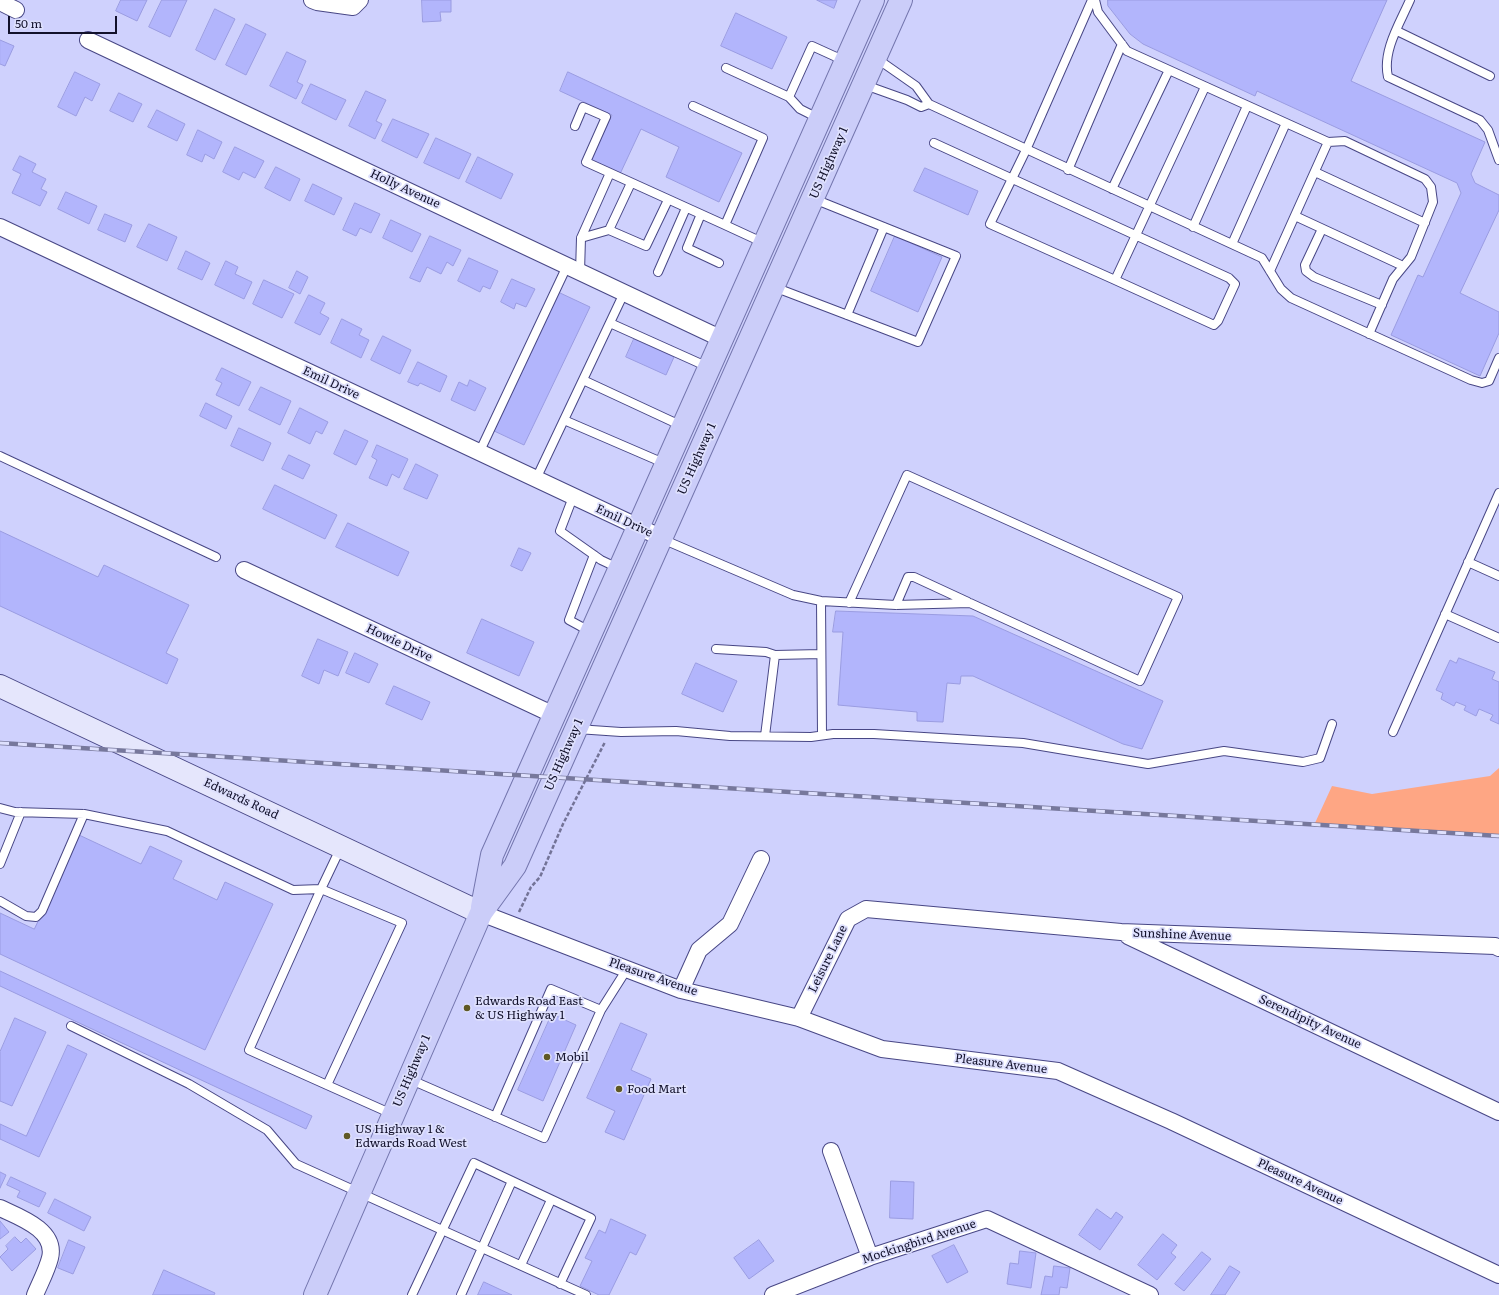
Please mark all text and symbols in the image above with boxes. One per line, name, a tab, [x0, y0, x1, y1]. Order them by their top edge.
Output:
scale bar	[10, 8, 119, 34]
text: 50 m	[15, 14, 42, 32]
street label: US Highway 1	[807, 125, 851, 201]
street label: Holly Avenue	[368, 166, 442, 212]
street label: Emil Drive	[300, 364, 362, 402]
street label: US Highway 1	[675, 421, 719, 497]
street label: Emil Drive	[593, 502, 655, 540]
street label: Howie Drive	[364, 621, 434, 665]
street label: US Highway 1	[542, 717, 586, 793]
street label: Edwards Road	[201, 775, 281, 823]
street label: Leisure Lane	[806, 923, 850, 995]
street label: Sunshine Avenue	[1133, 926, 1231, 944]
street label: Pleasure Avenue	[607, 955, 699, 999]
street label: Serendipity Avenue	[1256, 992, 1364, 1052]
place label: Edwards Road East & US Highway 1	[475, 994, 583, 1022]
marker: Edwards Road East & US Highway 1	[462, 1003, 472, 1013]
street label: US Highway 1	[390, 1033, 434, 1109]
place label: Mobil	[555, 1050, 589, 1064]
street label: Pleasure Avenue	[954, 1051, 1048, 1077]
marker: Mobil	[542, 1052, 552, 1062]
place label: Food Mart	[627, 1082, 686, 1096]
marker: Food Mart	[614, 1084, 624, 1094]
place label: US Highway 1 & Edwards Road West	[355, 1122, 467, 1150]
marker: US Highway 1 & Edwards Road West	[342, 1131, 352, 1141]
street label: Pleasure Avenue	[1255, 1156, 1345, 1208]
street label: Mockingbird Avenue	[860, 1217, 978, 1267]

